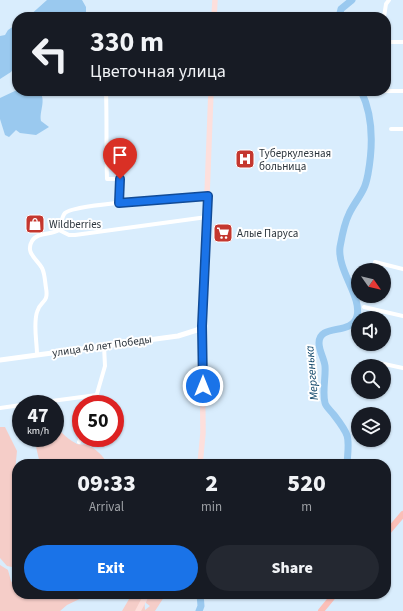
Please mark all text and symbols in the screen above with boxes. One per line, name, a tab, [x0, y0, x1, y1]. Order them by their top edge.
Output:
text: 330 m	[90, 22, 164, 62]
icon: left	[24, 28, 76, 80]
text: Цветочная улица	[90, 59, 226, 84]
pin	[103, 138, 137, 179]
icon: arrive	[109, 144, 131, 166]
place label: Туберкулезная больница	[259, 146, 331, 174]
hospital icon: Туберкулезная больница	[234, 148, 256, 170]
shop icon: Wildberries	[24, 213, 46, 235]
place label: Wildberries	[49, 217, 102, 232]
supermarket icon: Алые Паруса	[212, 222, 234, 244]
place label: Алые Паруса	[237, 226, 298, 241]
north arrow	[351, 263, 391, 303]
map controls	[351, 263, 391, 447]
button: sound	[351, 311, 391, 351]
street label: улица 40 лет Победы	[51, 332, 153, 360]
water label: Мергенька	[301, 344, 323, 401]
button: search	[351, 359, 391, 399]
position arrow	[182, 365, 224, 407]
speed limit sign: 50	[72, 395, 124, 447]
text: 47	[27, 402, 49, 430]
button: layers	[351, 407, 391, 447]
text: km/h	[27, 424, 49, 438]
text: 09:33	[77, 466, 136, 501]
text: 2	[205, 466, 218, 501]
text: 520	[287, 466, 326, 501]
text: Arrival	[89, 498, 124, 516]
text: min	[201, 498, 222, 516]
text: m	[301, 498, 312, 516]
button: Exit	[24, 545, 198, 591]
button: Share	[206, 545, 379, 591]

